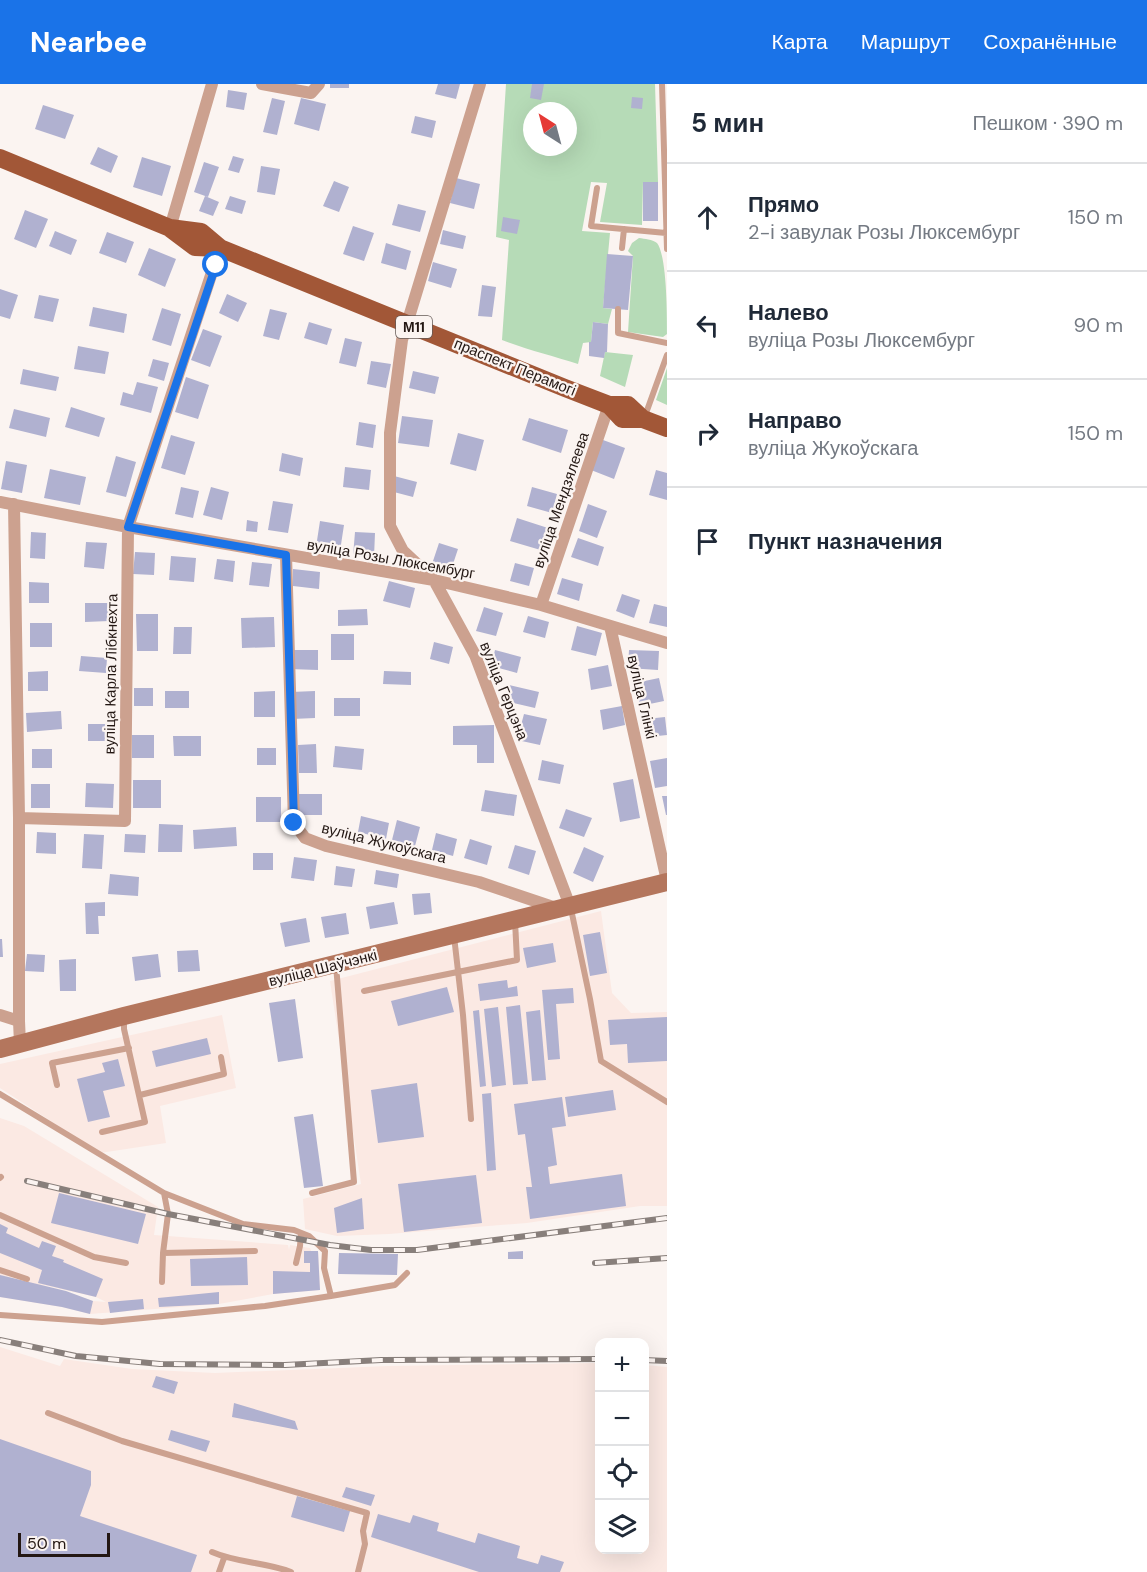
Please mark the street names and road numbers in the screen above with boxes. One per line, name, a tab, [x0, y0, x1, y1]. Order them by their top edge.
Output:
road number: М11	[396, 316, 432, 338]
street label: праспект Перамогі	[451, 333, 579, 401]
street label: вуліца Мендзялеева	[528, 429, 594, 571]
street label: вуліца Розы Люксембург	[305, 534, 477, 584]
street label: вуліца Карла Лібкнехта	[100, 593, 122, 755]
street label: вуліца Герцэна	[475, 639, 533, 744]
street label: вуліца Глінкі	[623, 653, 661, 741]
street label: вуліца Жукоўскага	[320, 818, 449, 868]
street label: вуліца Шаўчэнкі	[267, 945, 379, 991]

